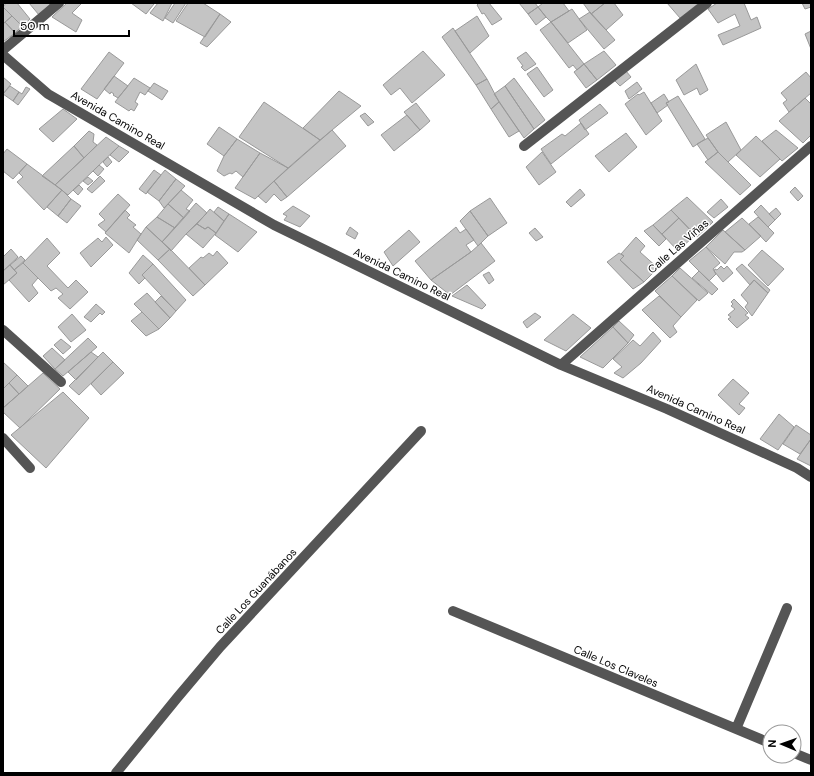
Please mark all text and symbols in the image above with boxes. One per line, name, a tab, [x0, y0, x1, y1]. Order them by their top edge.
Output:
scale bar	[14, 12, 129, 38]
text: 50 m	[20, 18, 49, 34]
street label: Avenida Camino Real	[68, 87, 168, 153]
street label: Calle Las Viñas	[645, 216, 711, 276]
street label: Avenida Camino Real	[351, 244, 453, 304]
street label: Avenida Camino Real	[645, 381, 747, 437]
street label: Calle Los Guanábanos	[212, 545, 300, 637]
street label: Calle Los Claveles	[572, 642, 660, 690]
north arrow	[762, 724, 802, 764]
text: N	[765, 739, 779, 748]

